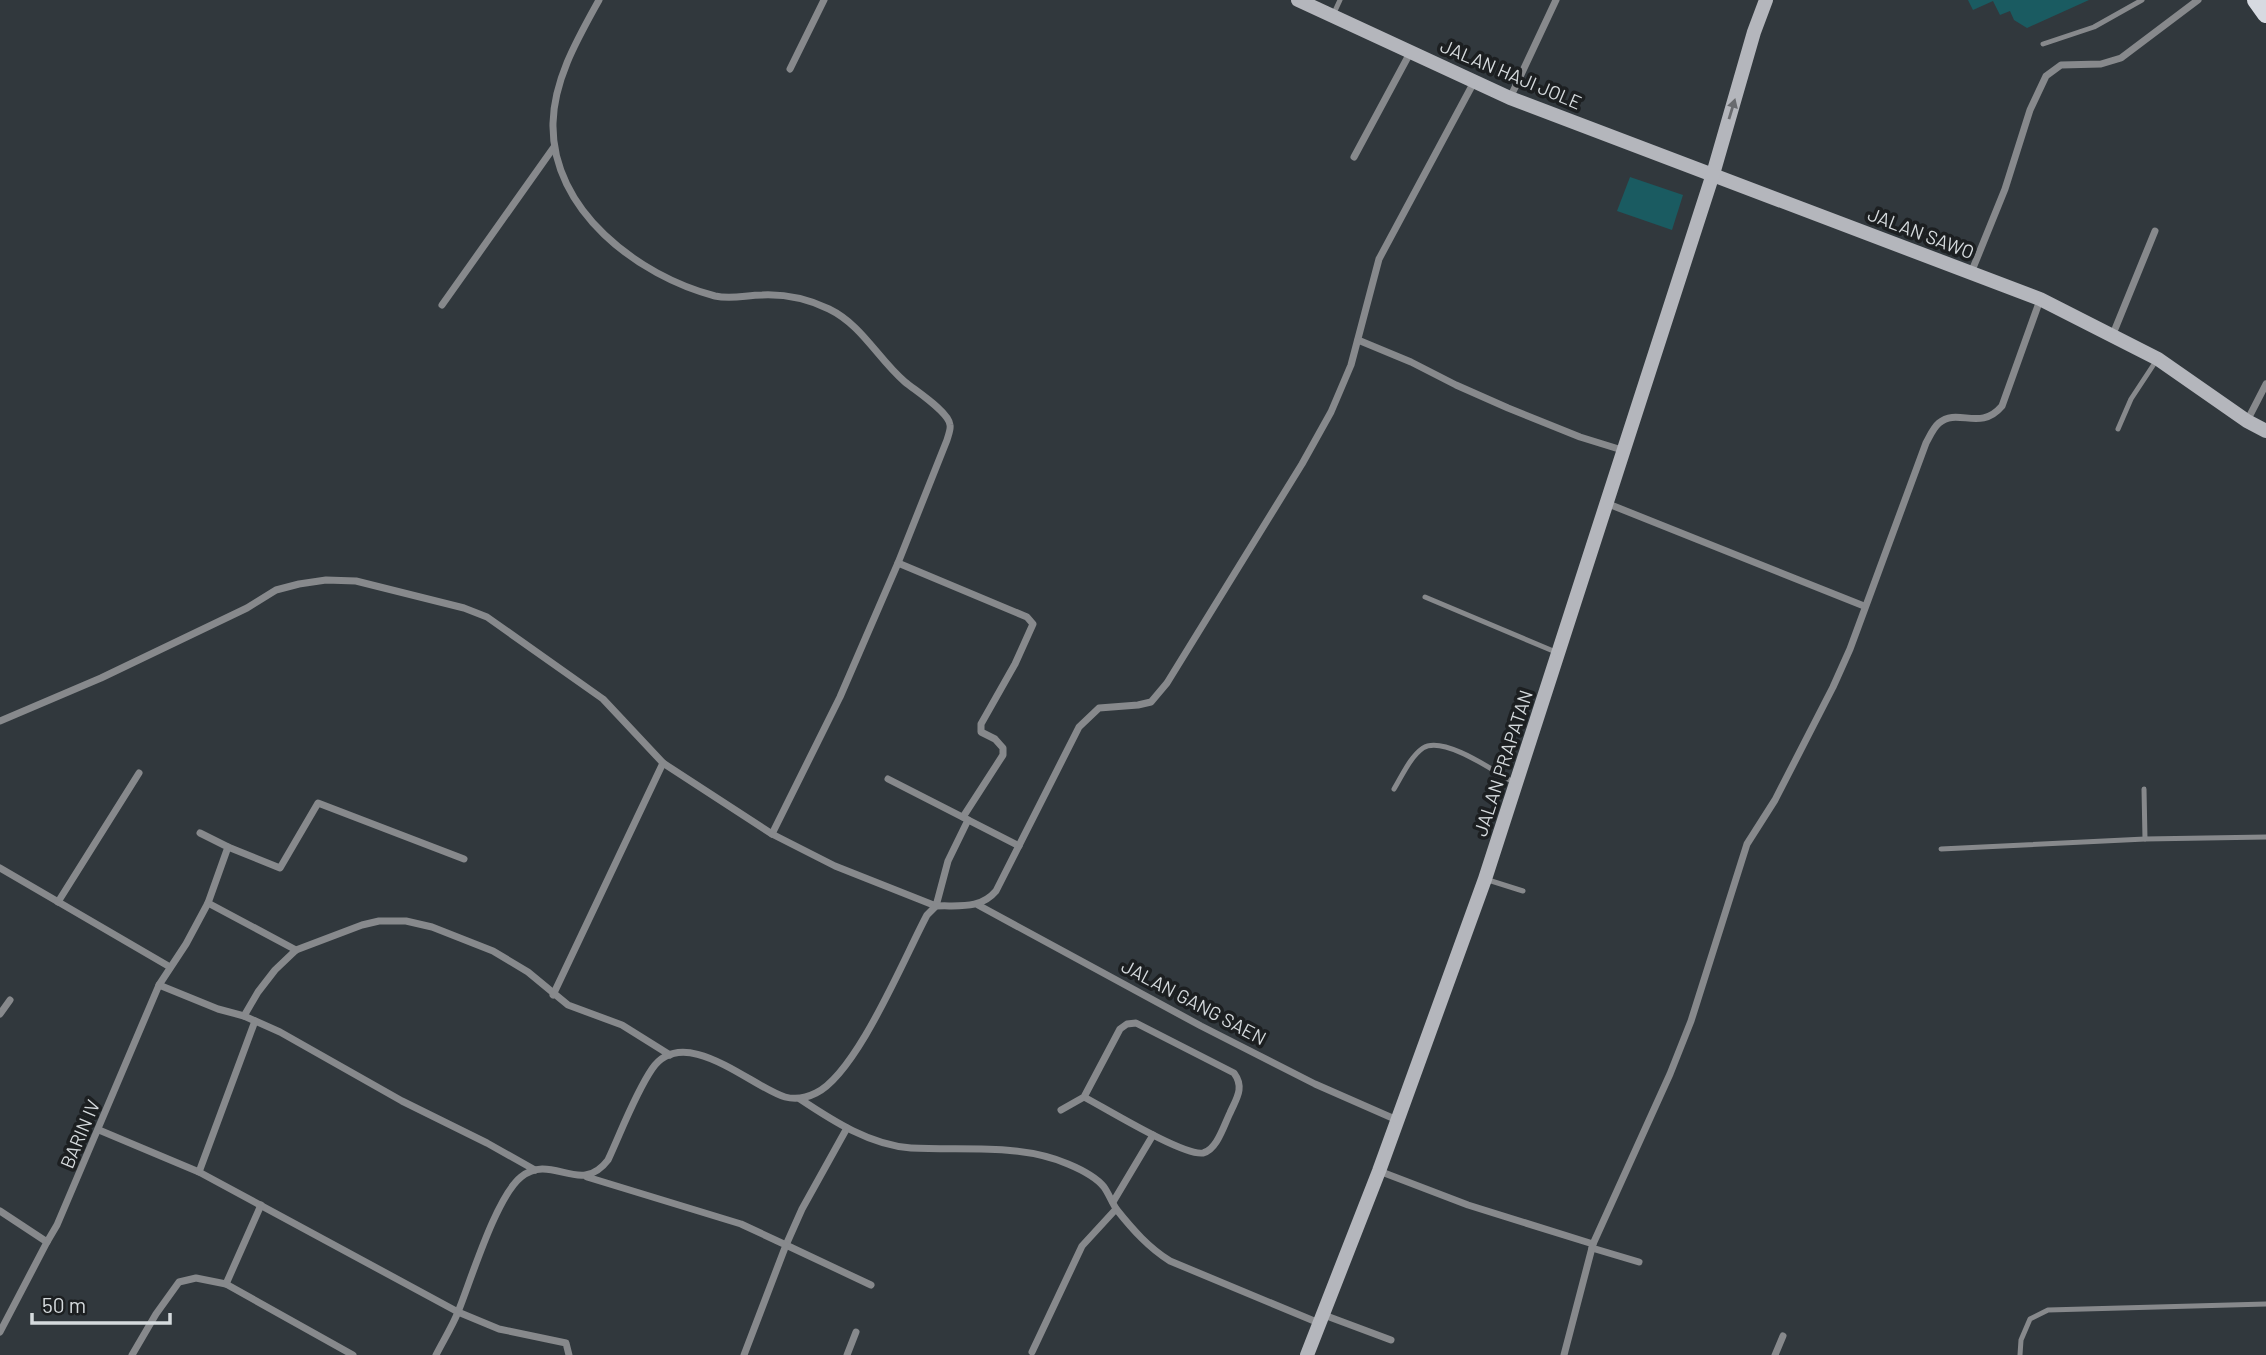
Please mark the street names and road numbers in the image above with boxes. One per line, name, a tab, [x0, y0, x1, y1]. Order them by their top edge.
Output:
street label: JALAN HAJI JOLE	[1437, 33, 1585, 114]
street label: JALAN SAWO	[1865, 202, 1978, 263]
street label: JALAN PRAPATAN	[1468, 687, 1537, 839]
street label: JALAN GANG SAEN	[1118, 954, 1271, 1049]
street label: BARIN IV	[55, 1096, 104, 1172]

